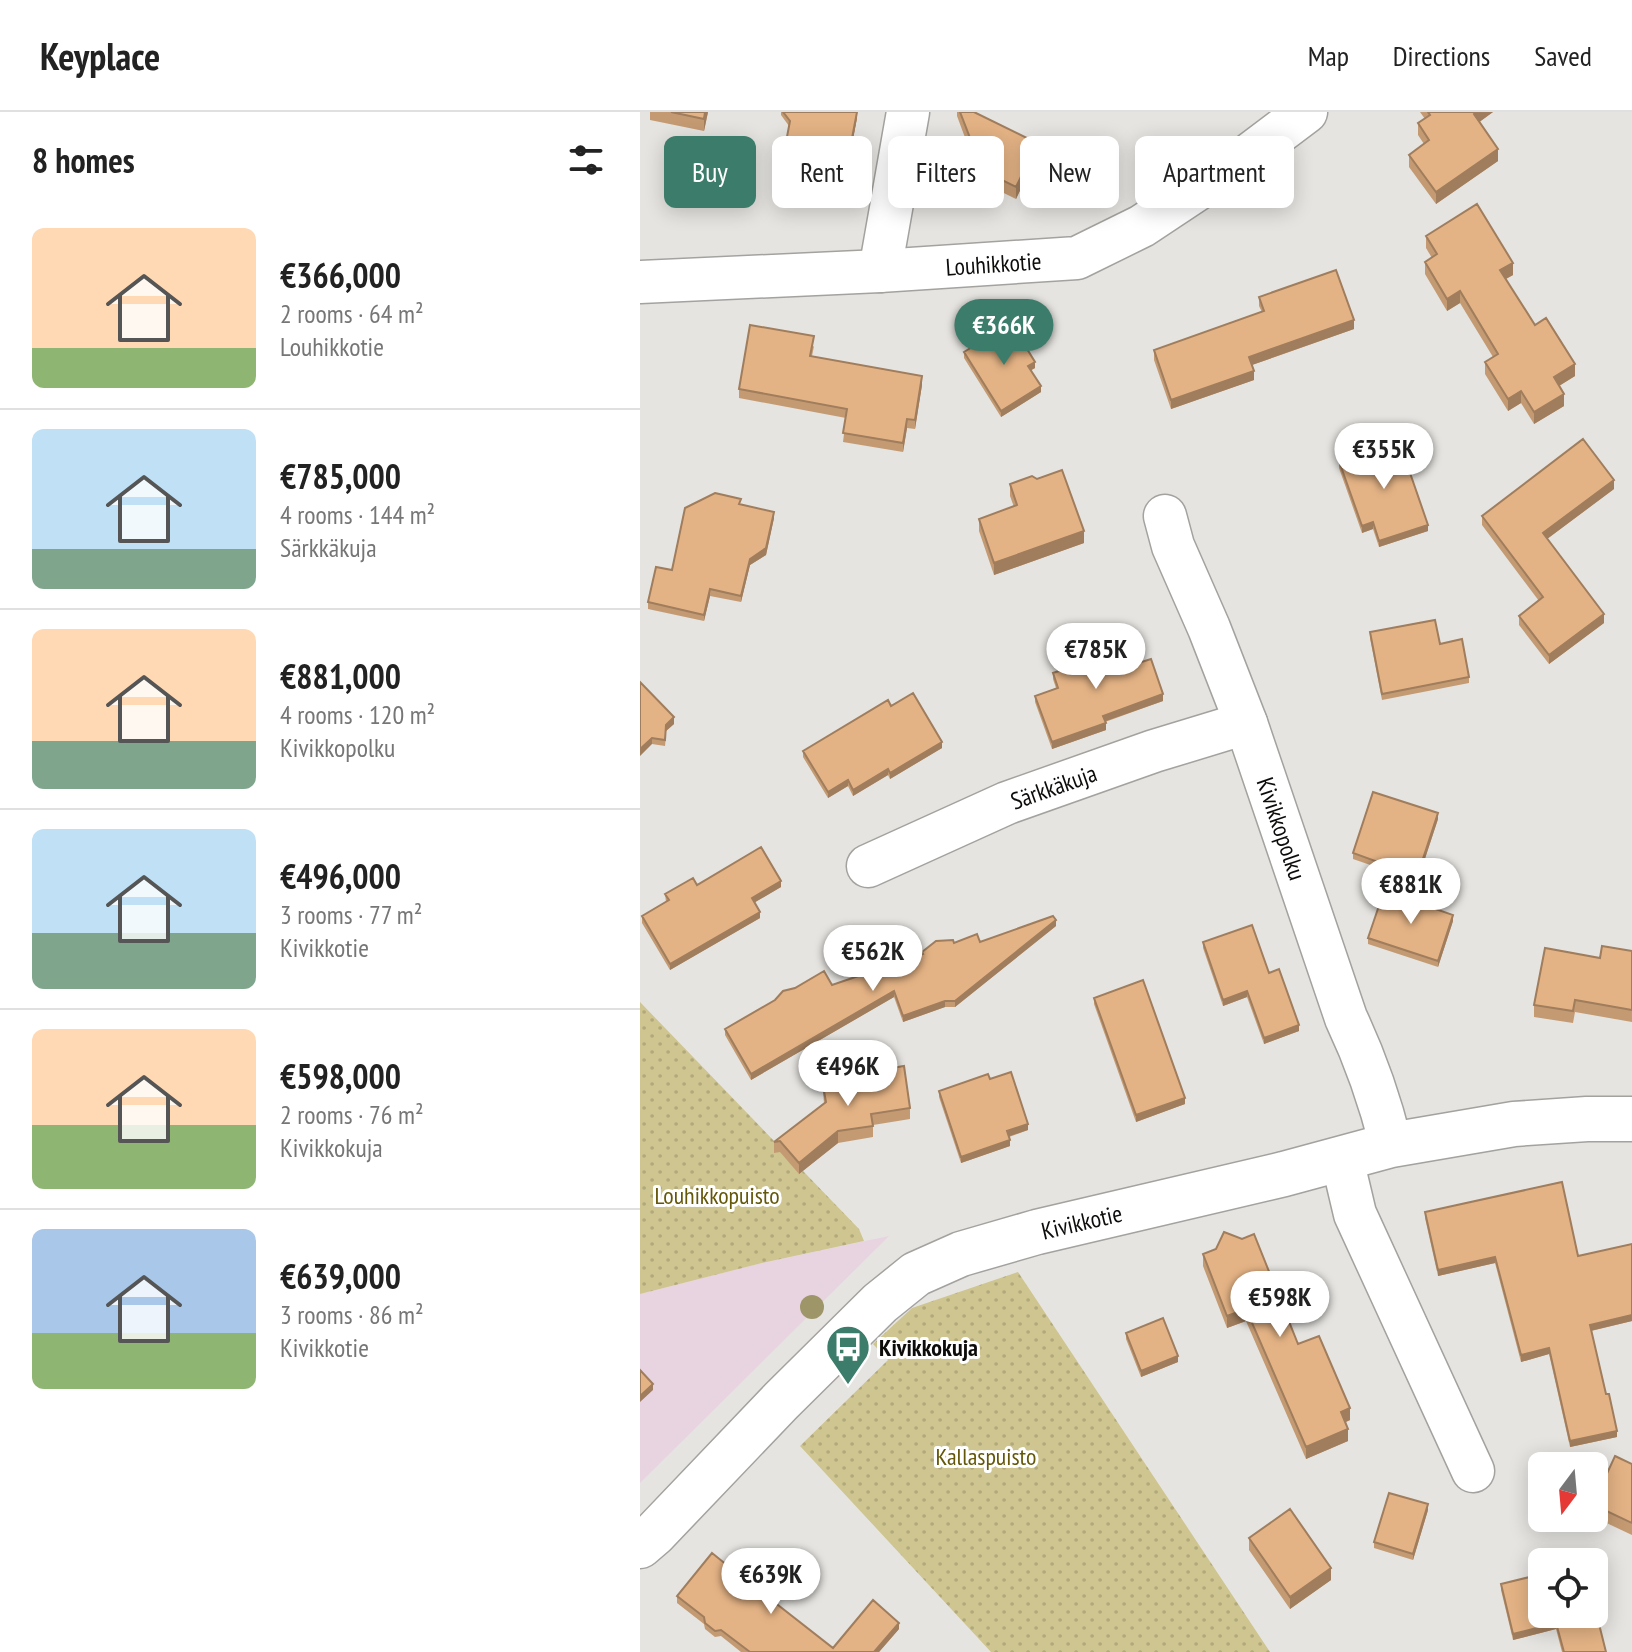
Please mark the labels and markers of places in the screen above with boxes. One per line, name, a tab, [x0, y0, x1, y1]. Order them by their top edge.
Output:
pin: €366K	[948, 299, 1060, 367]
pin: €355K	[1328, 423, 1440, 491]
pin: €785K	[1040, 623, 1152, 691]
pin: €881K	[1355, 858, 1467, 926]
pin: €562K	[817, 925, 929, 993]
pin: €496K	[792, 1040, 904, 1108]
pin: €598K	[1224, 1271, 1336, 1339]
bus stop icon: Kivikkokuja	[824, 1323, 872, 1386]
place label: Kivikkokuja	[879, 1332, 978, 1363]
pin: €639K	[715, 1548, 827, 1616]

